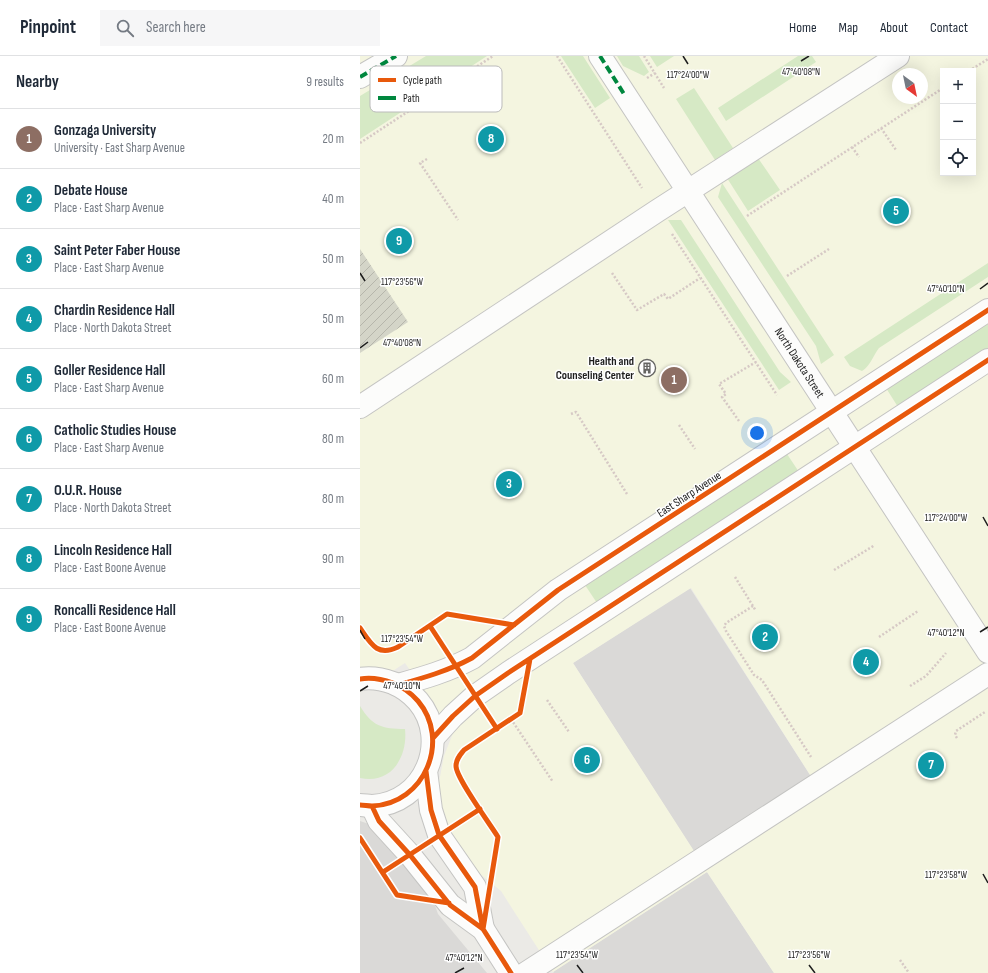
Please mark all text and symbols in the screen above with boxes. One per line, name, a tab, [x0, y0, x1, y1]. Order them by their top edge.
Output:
search box	[100, 10, 380, 46]
text: Pinpoint	[20, 16, 76, 39]
icon: search	[114, 17, 136, 39]
text: Search here	[146, 18, 206, 37]
text: Home	[789, 19, 817, 36]
text: Map	[839, 19, 858, 36]
text: About	[880, 19, 908, 36]
text: Contact	[930, 19, 968, 36]
legend	[370, 66, 502, 112]
text: 47°40'08"N	[782, 66, 820, 78]
north arrow	[892, 68, 928, 104]
map controls	[940, 68, 976, 176]
button: +	[940, 68, 976, 104]
text: 117°24'00"W	[667, 69, 710, 81]
text: Nearby	[16, 72, 59, 92]
text: 9 results	[306, 74, 344, 90]
text: Cycle path	[403, 74, 442, 87]
text: Path	[403, 92, 420, 105]
button: −	[940, 104, 976, 140]
text: Gonzaga University	[54, 121, 156, 140]
pin: 8	[478, 124, 504, 154]
text: 1	[26, 131, 32, 147]
text: 20 m	[322, 131, 344, 147]
text: University · East Sharp Avenue	[54, 140, 185, 156]
button: locate	[940, 140, 976, 176]
text: Debate House	[54, 181, 128, 200]
text: 2	[26, 191, 32, 207]
text: 40 m	[322, 191, 344, 207]
pin: 5	[883, 196, 909, 226]
text: Place · East Sharp Avenue	[54, 200, 164, 216]
pin: 9	[386, 226, 412, 256]
text: Saint Peter Faber House	[54, 241, 180, 260]
text: 3	[26, 251, 32, 267]
text: 50 m	[323, 251, 344, 267]
text: Place · East Sharp Avenue	[54, 260, 164, 276]
text: 117°23'56"W	[381, 276, 423, 288]
text: 47°40'10"N	[927, 283, 965, 295]
text: Chardin Residence Hall	[54, 301, 175, 320]
text: 4	[26, 311, 32, 327]
text: 50 m	[323, 311, 344, 327]
text: Place · North Dakota Street	[54, 320, 171, 336]
street label: North Dakota Street	[771, 325, 828, 401]
text: 47°40'08"N	[383, 337, 421, 349]
place label: Health and Counseling Center	[556, 354, 634, 383]
building icon: Health and Counseling Center	[637, 358, 657, 378]
text: Goller Residence Hall	[54, 361, 165, 380]
pin: 1	[661, 365, 687, 395]
text: 5	[26, 371, 32, 387]
text: 60 m	[322, 371, 344, 387]
text: Place · East Sharp Avenue	[54, 380, 164, 396]
text: Catholic Studies House	[54, 421, 176, 440]
your location	[747, 423, 767, 443]
text: 6	[26, 431, 32, 447]
text: 80 m	[322, 431, 344, 447]
text: Place · East Sharp Avenue	[54, 440, 164, 456]
street label: East Sharp Avenue	[654, 468, 724, 521]
pin: 3	[496, 469, 522, 499]
text: O.U.R. House	[54, 481, 122, 500]
text: 7	[26, 491, 32, 507]
text: 80 m	[322, 491, 344, 507]
text: Place · North Dakota Street	[54, 500, 171, 516]
text: 117°24'00"W	[925, 512, 968, 524]
text: Lincoln Residence Hall	[54, 541, 172, 560]
text: 8	[26, 551, 32, 567]
text: 90 m	[322, 551, 344, 567]
text: Place · East Boone Avenue	[54, 560, 166, 576]
text: Roncalli Residence Hall	[54, 601, 176, 620]
text: 9	[26, 611, 32, 627]
text: 90 m	[322, 611, 344, 627]
text: Place · East Boone Avenue	[54, 620, 166, 636]
pin: 2	[752, 622, 778, 652]
text: 47°40'12"N	[927, 627, 965, 639]
text: 117°23'54"W	[381, 633, 423, 645]
pin: 4	[853, 647, 879, 677]
text: 47°40'10"N	[383, 680, 421, 692]
pin: 6	[574, 745, 600, 775]
pin: 7	[918, 750, 944, 780]
text: 117°23'58"W	[925, 869, 967, 881]
text: 117°23'54"W	[556, 949, 598, 961]
text: 117°23'56"W	[788, 949, 830, 961]
text: 47°40'12"N	[445, 952, 483, 964]

